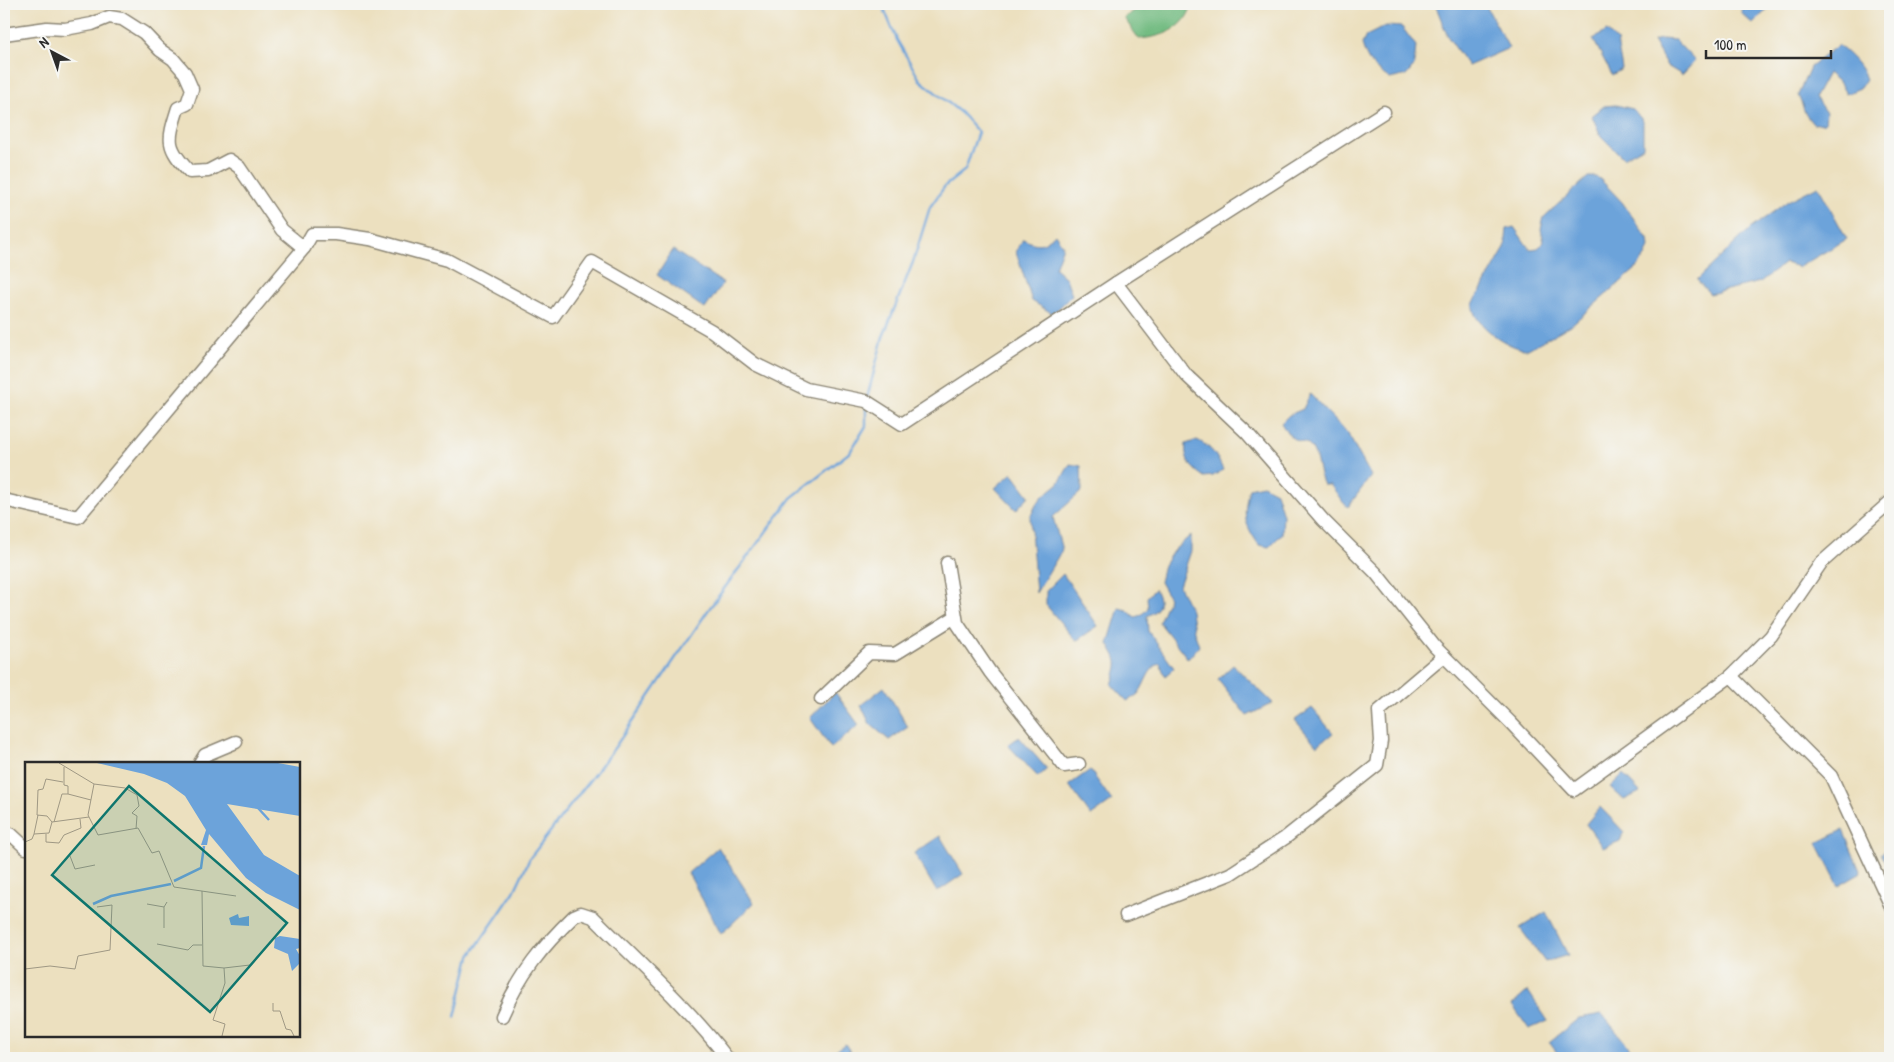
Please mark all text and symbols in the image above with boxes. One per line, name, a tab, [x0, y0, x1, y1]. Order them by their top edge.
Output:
north arrow	[28, 28, 78, 78]
scale bar	[1706, 28, 1832, 60]
text: N	[34, 32, 53, 51]
text: 100 m	[1714, 34, 1747, 55]
inset map	[25, 762, 300, 1037]

